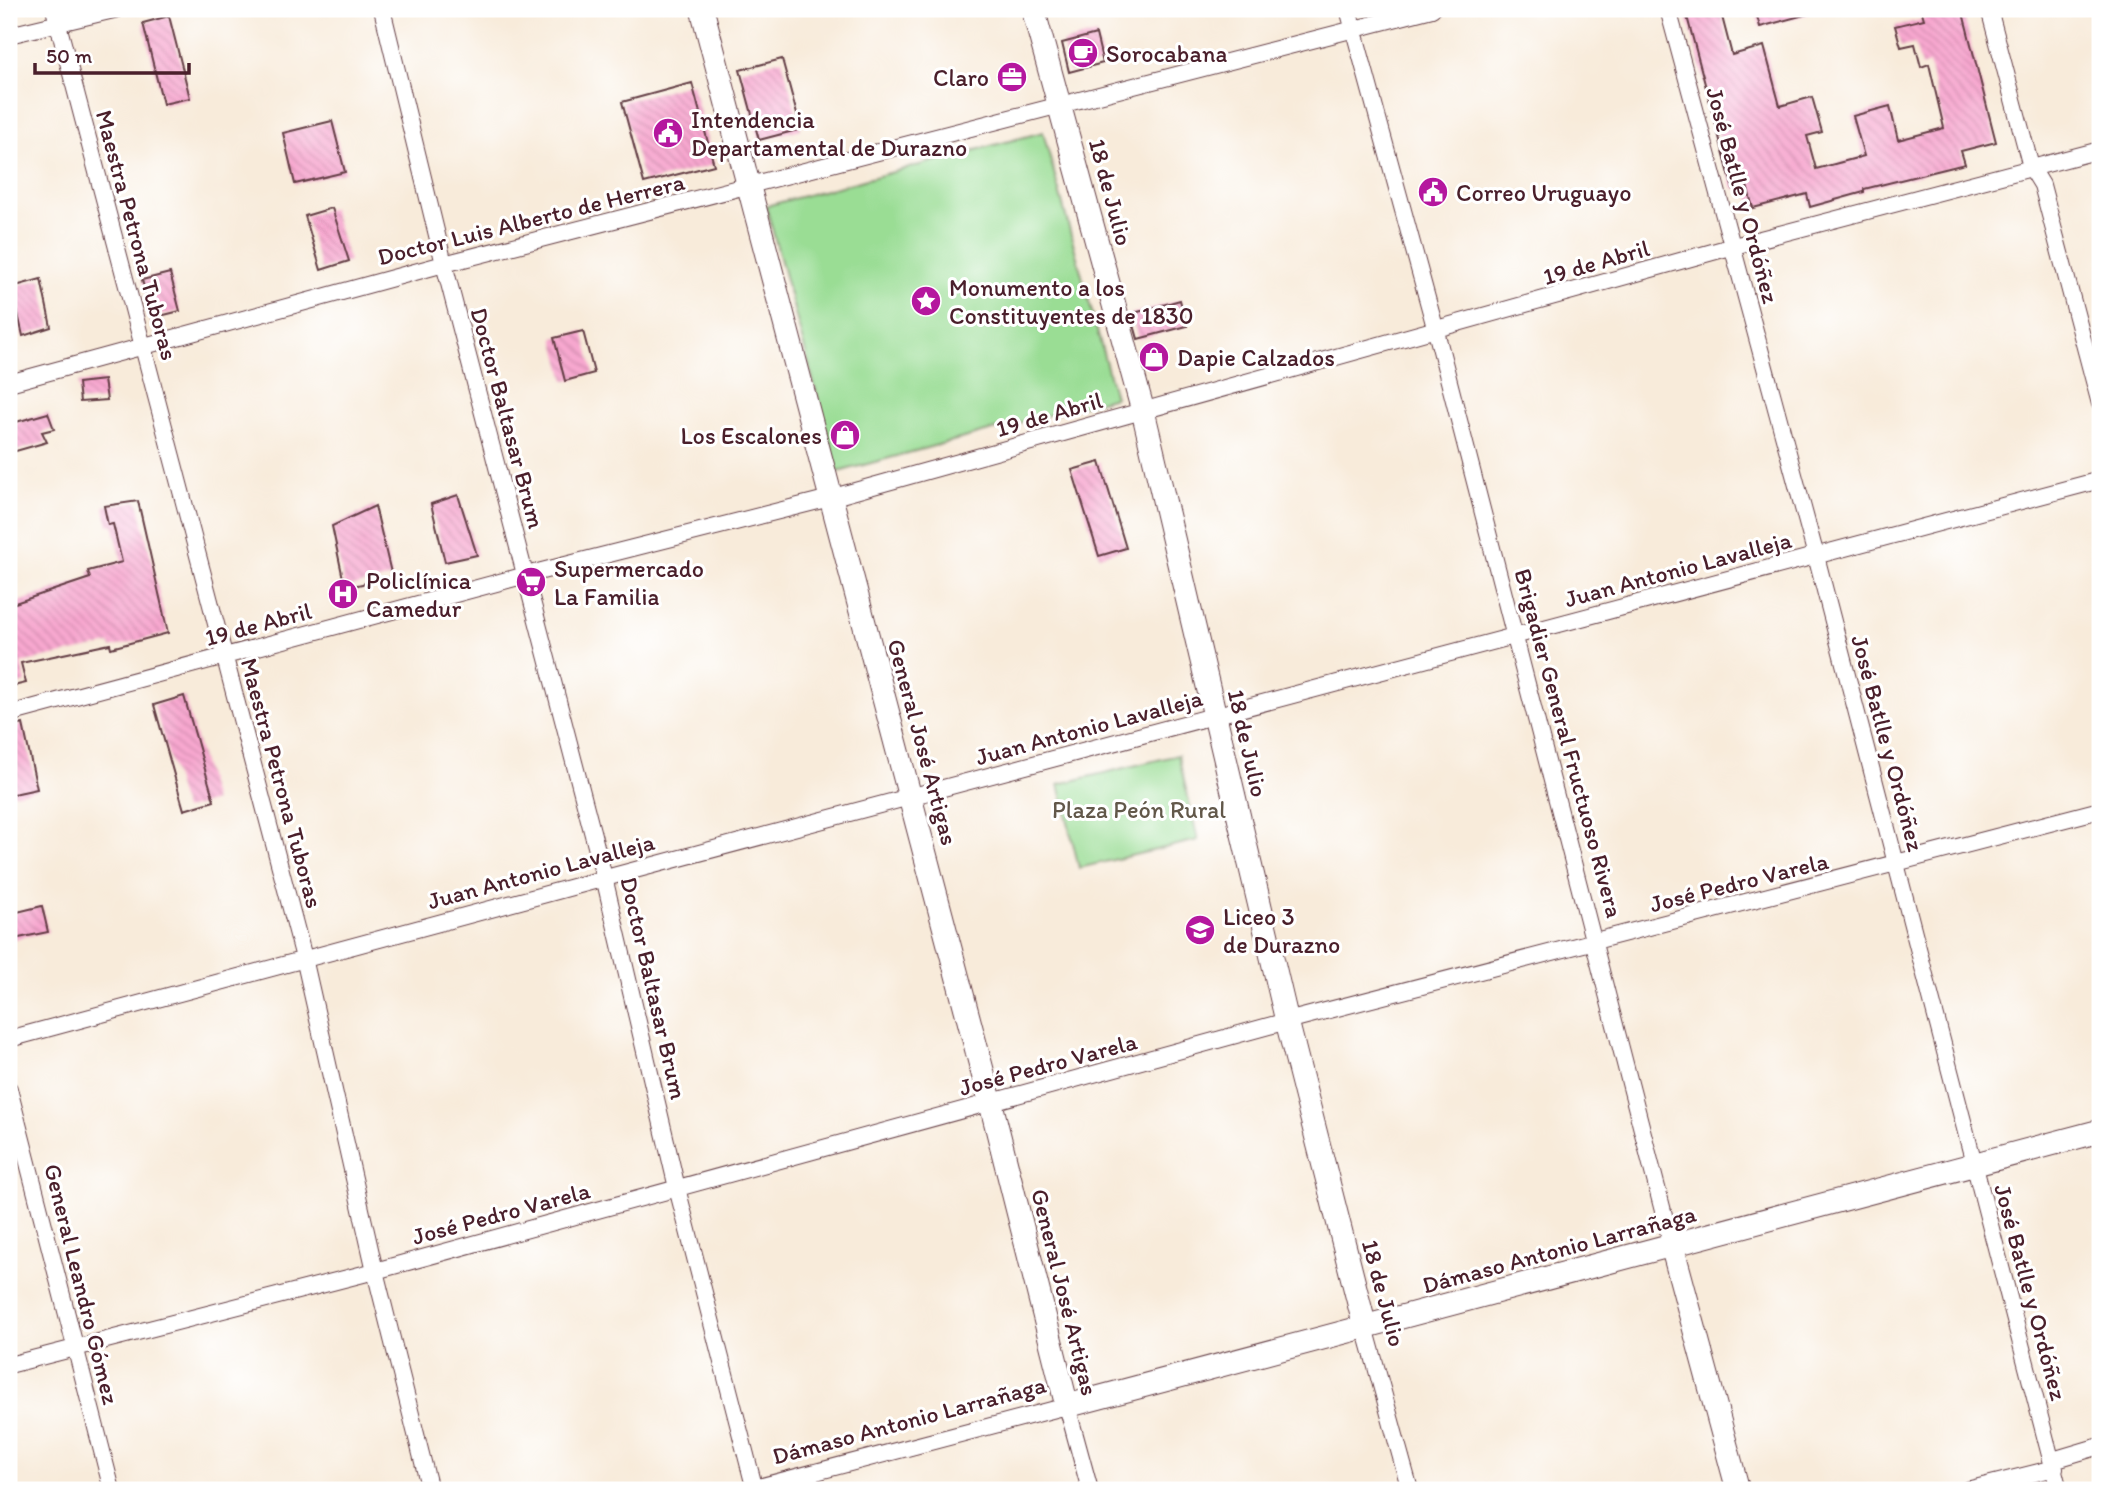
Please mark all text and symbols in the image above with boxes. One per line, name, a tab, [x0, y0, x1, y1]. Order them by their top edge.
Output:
scale bar	[35, 32, 189, 76]
cafe icon: Sorocabana	[1066, 36, 1100, 70]
place label: Sorocabana	[1106, 39, 1227, 68]
text: 50 m	[46, 43, 93, 68]
office icon: Claro	[995, 60, 1029, 94]
place label: Claro	[933, 63, 989, 92]
street label: José Batlle y Ordóñez	[1700, 84, 1786, 306]
place label: Intendencia Departamental de Durazno	[691, 105, 967, 162]
street label: Maestra Petrona Tuboras	[90, 107, 184, 363]
public building icon: Intendencia Departamental de Durazno	[651, 116, 685, 150]
street label: 18 de Julio	[1083, 135, 1139, 249]
street label: Doctor Luis Alberto de Herrera	[374, 167, 688, 271]
public building icon: Correo Uruguayo	[1416, 175, 1450, 209]
place label: Correo Uruguayo	[1456, 178, 1631, 207]
street label: 19 de Abril	[1539, 233, 1653, 291]
place label: Monumento a los Constituyentes de 1830	[949, 273, 1194, 330]
place icon: Monumento a los Constituyentes de 1830	[909, 284, 943, 318]
street label: Doctor Baltasar Brum	[465, 304, 551, 532]
shop icon: Dapie Calzados	[1137, 340, 1171, 374]
place label: Dapie Calzados	[1177, 343, 1335, 372]
street label: 19 de Abril	[992, 385, 1106, 443]
shop icon: Los Escalones	[828, 418, 862, 452]
place label: Los Escalones	[680, 421, 822, 450]
street label: Juan Antonio Lavalleja	[1561, 525, 1795, 613]
place label: Supermercado La Familia	[554, 554, 704, 611]
supermarket icon: Supermercado La Familia	[514, 565, 548, 599]
street label: Brigadier General Fructuoso Rivera	[1508, 565, 1630, 921]
place label: Policlínica Camedur	[366, 566, 472, 623]
hospital icon: Policlínica Camedur	[326, 577, 360, 611]
street label: 19 de Abril	[201, 596, 315, 652]
street label: José Batlle y Ordóñez	[1845, 632, 1931, 854]
street label: General José Artigas	[882, 636, 964, 848]
street label: Maestra Petrona Tuboras	[235, 655, 329, 911]
street label: Juan Antonio Lavalleja	[972, 683, 1206, 771]
street label: 18 de Julio	[1222, 686, 1274, 800]
park label: Plaza Peón Rural	[1052, 795, 1226, 824]
street label: Juan Antonio Lavalleja	[424, 827, 658, 915]
street label: José Pedro Varela	[1647, 846, 1832, 918]
street label: Doctor Baltasar Brum	[614, 874, 694, 1102]
place label: Liceo 3 de Durazno	[1223, 902, 1340, 959]
school or university icon: Liceo 3 de Durazno	[1183, 913, 1217, 947]
street label: José Pedro Varela	[956, 1026, 1141, 1102]
street label: General Leandro Gómez	[38, 1161, 126, 1407]
street label: José Pedro Varela	[409, 1175, 594, 1251]
street label: José Batlle y Ordóñez	[1988, 1181, 2074, 1403]
street label: General José Artigas	[1025, 1186, 1105, 1398]
street label: Dámaso Antonio Larrañaga	[1419, 1198, 1700, 1300]
street label: 18 de Julio	[1356, 1236, 1412, 1350]
street label: Dámaso Antonio Larrañaga	[769, 1369, 1050, 1471]

